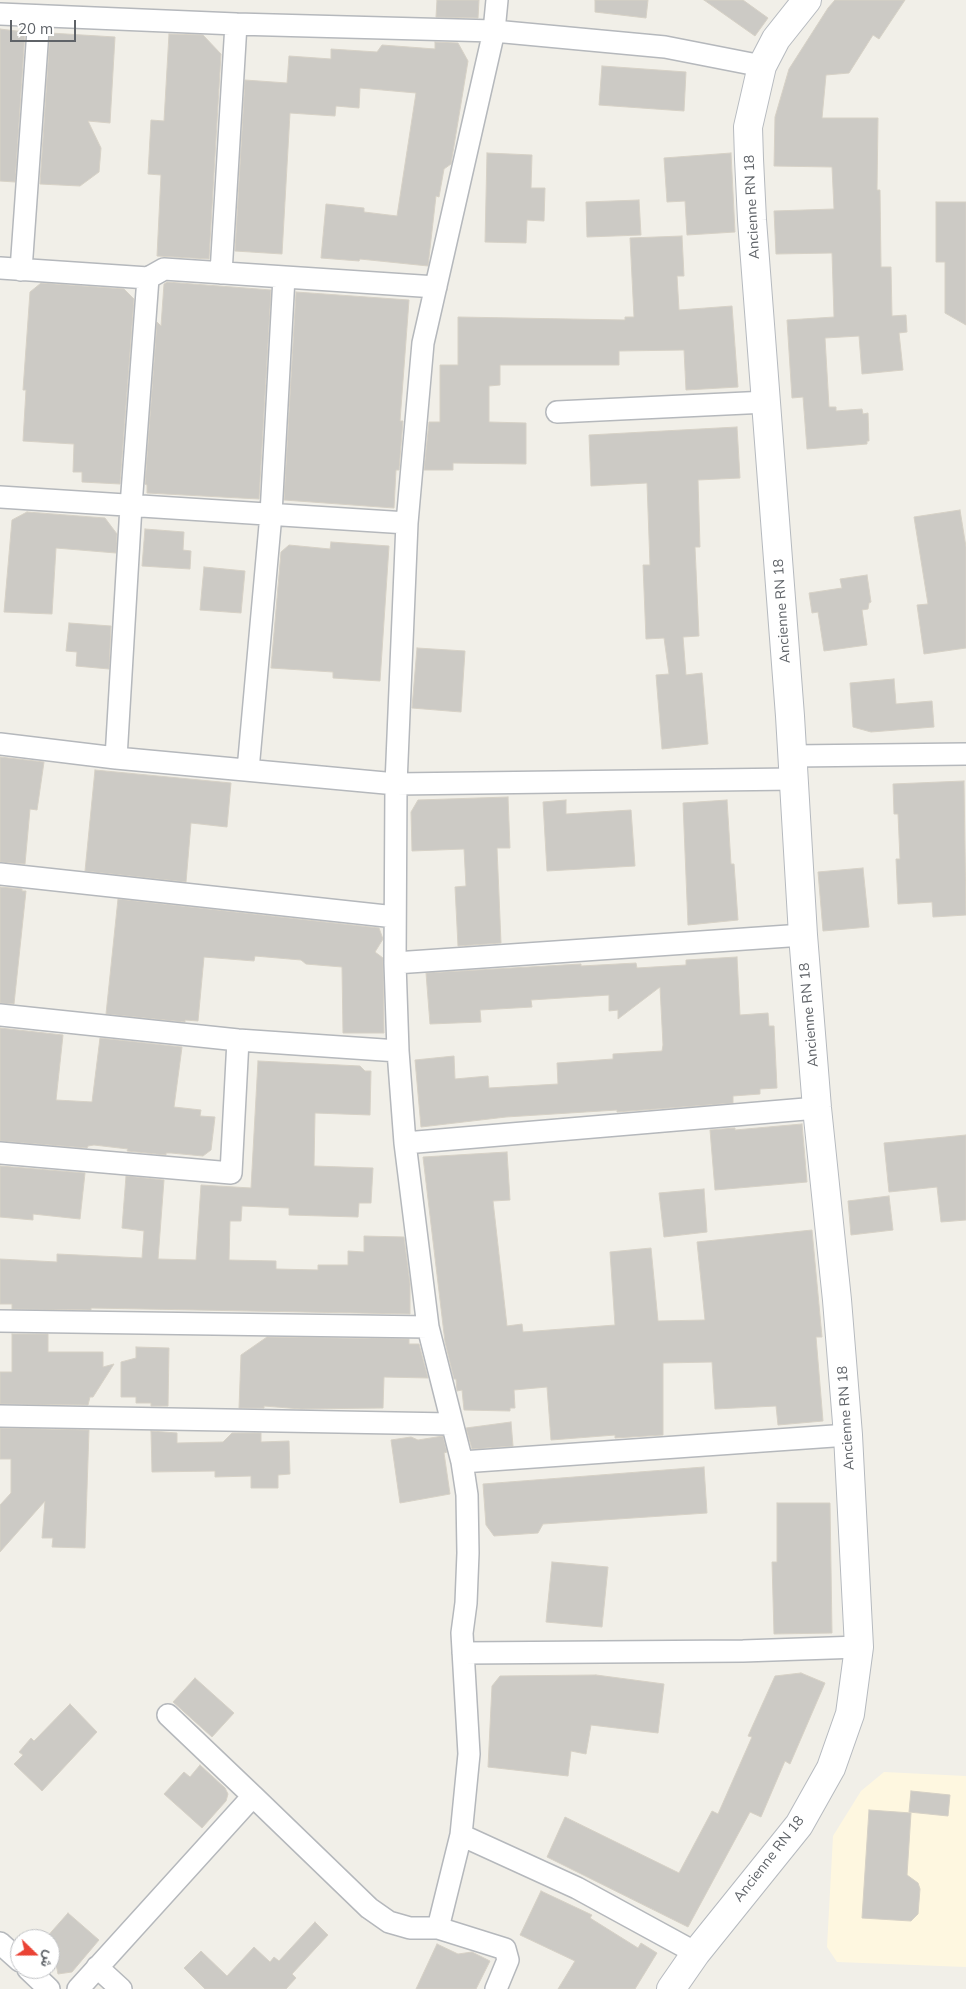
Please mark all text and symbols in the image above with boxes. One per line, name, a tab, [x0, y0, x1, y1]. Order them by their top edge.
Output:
scale bar	[12, 10, 79, 42]
text: 20 m	[18, 19, 53, 38]
street label: Ancienne RN 18	[741, 154, 763, 260]
street label: Ancienne RN 18	[770, 558, 794, 664]
street label: Ancienne RN 18	[796, 962, 822, 1068]
street label: Ancienne RN 18	[834, 1365, 858, 1471]
street label: Ancienne RN 18	[730, 1813, 808, 1905]
north arrow	[10, 1929, 60, 1979]
text: ش	[36, 1948, 59, 1970]

